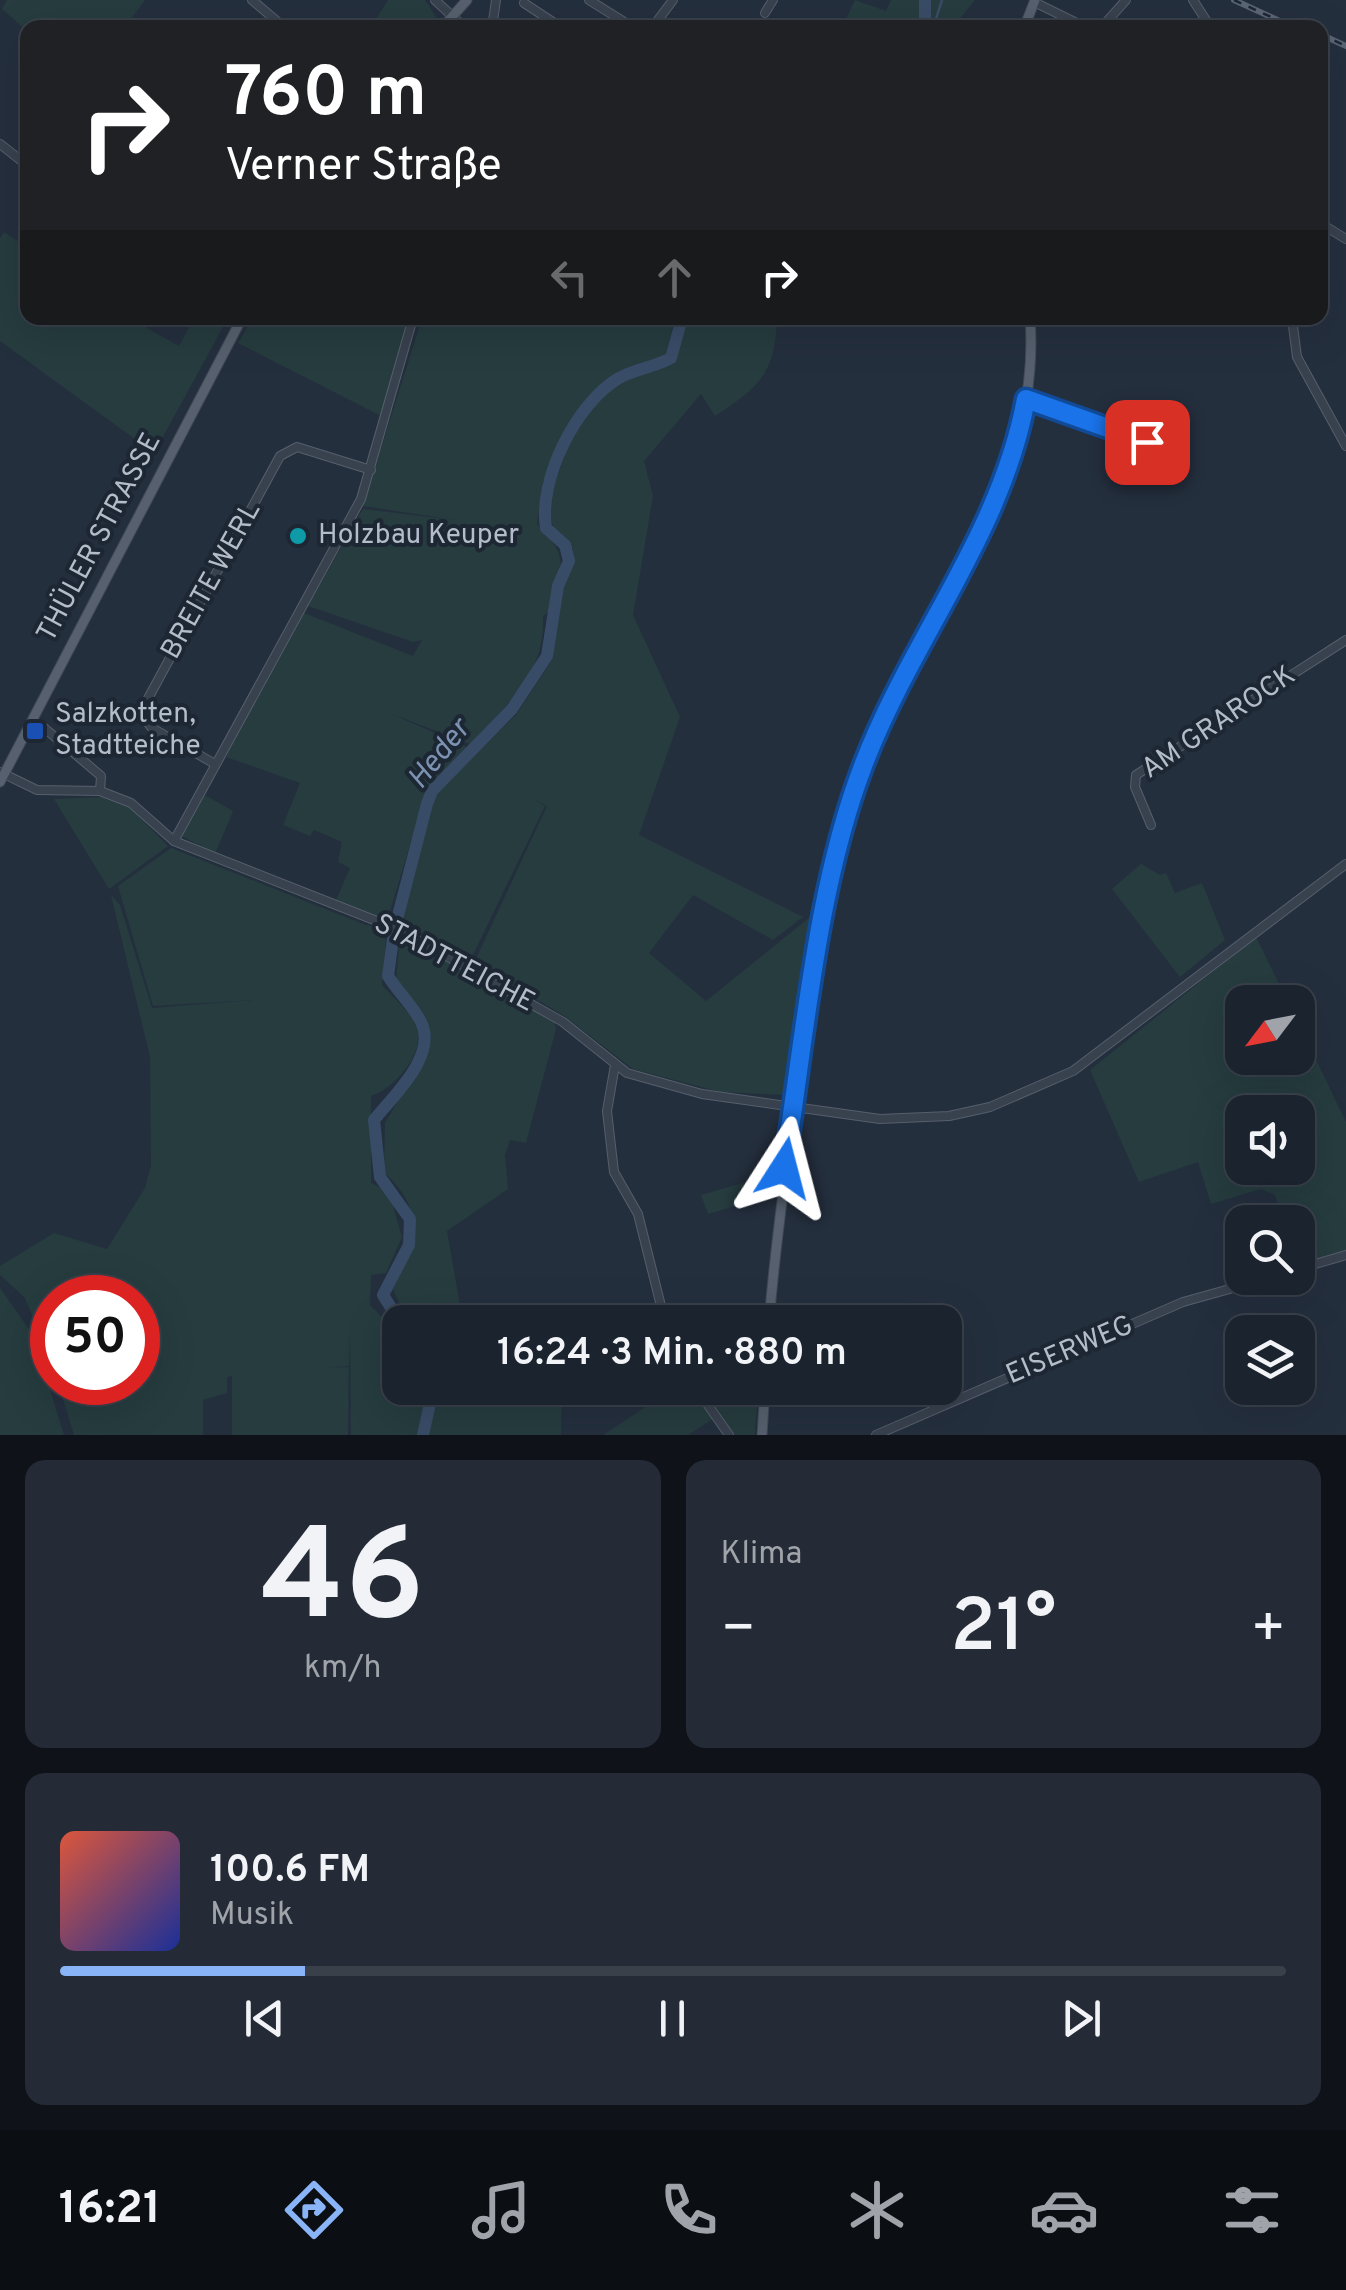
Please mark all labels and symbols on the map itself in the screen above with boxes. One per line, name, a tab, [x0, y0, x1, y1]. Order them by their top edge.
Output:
pin	[1105, 400, 1190, 485]
street label: THÜLER STRASSE	[28, 426, 170, 649]
street label: BREITE WERL	[154, 496, 270, 666]
place label: Holzbau Keuper	[318, 518, 519, 554]
marker: Holzbau Keuper	[287, 525, 309, 547]
street label: AM GRAROCK	[1135, 658, 1303, 788]
place label: Salzkotten, Stadtteiche	[55, 697, 201, 765]
water label: Heder	[401, 711, 481, 797]
marker: Salzkotten, Stadtteiche	[24, 720, 46, 742]
street label: STADTTEICHE	[367, 907, 541, 1021]
north arrow	[1225, 985, 1315, 1075]
position arrow	[732, 1116, 836, 1220]
speed limit sign: 50	[30, 1275, 160, 1405]
street label: EISERWEG	[1001, 1308, 1139, 1394]

